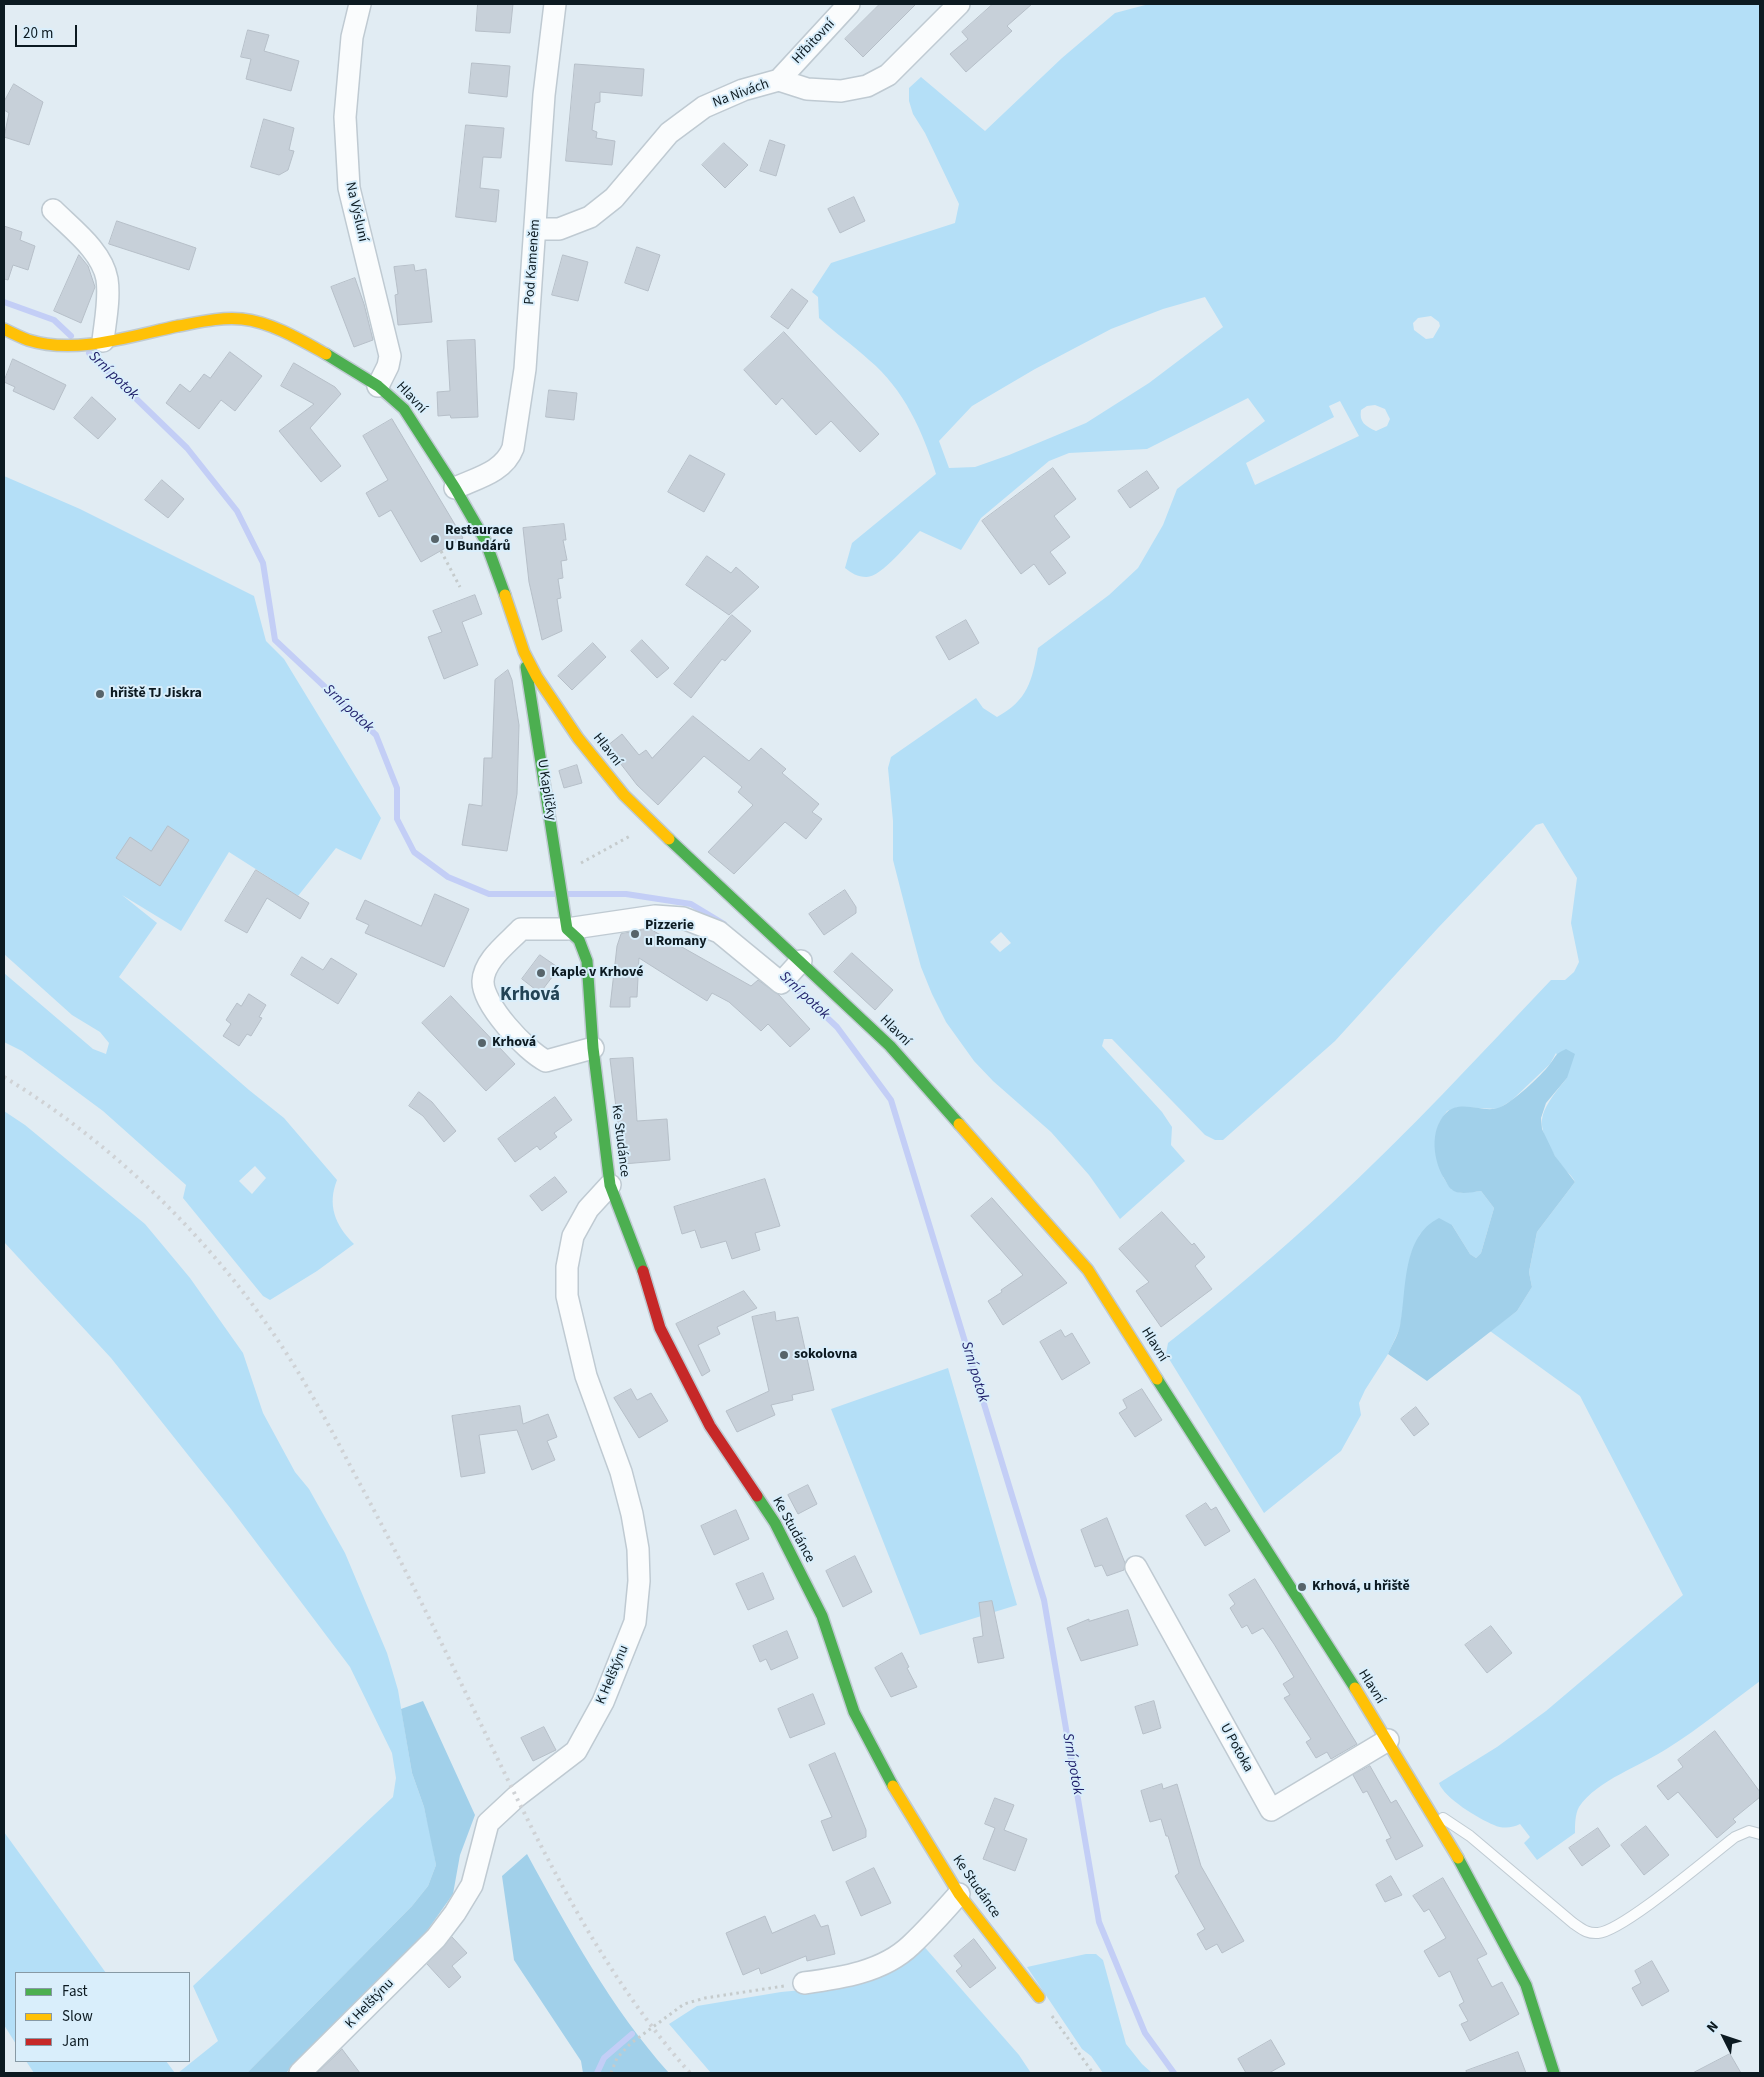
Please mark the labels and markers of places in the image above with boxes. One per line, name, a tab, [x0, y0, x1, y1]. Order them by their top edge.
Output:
place label: Restaurace U Bundárů	[445, 523, 513, 556]
marker: Restaurace U Bundárů	[429, 533, 441, 545]
place label: hřiště TJ Jiskra	[110, 686, 202, 702]
marker: hřiště TJ Jiskra	[94, 688, 106, 700]
place label: Pizzerie u Romany	[645, 918, 707, 950]
marker: Pizzerie u Romany	[629, 928, 641, 940]
place label: Kaple v Krhové	[551, 965, 643, 981]
marker: Kaple v Krhové	[535, 967, 547, 979]
place label: Krhová	[492, 1035, 536, 1051]
marker: Krhová	[476, 1037, 488, 1049]
place label: sokolovna	[794, 1347, 857, 1363]
marker: sokolovna	[778, 1349, 790, 1361]
place label: Krhová, u hřiště	[1312, 1579, 1410, 1595]
marker: Krhová, u hřiště	[1296, 1581, 1308, 1593]

